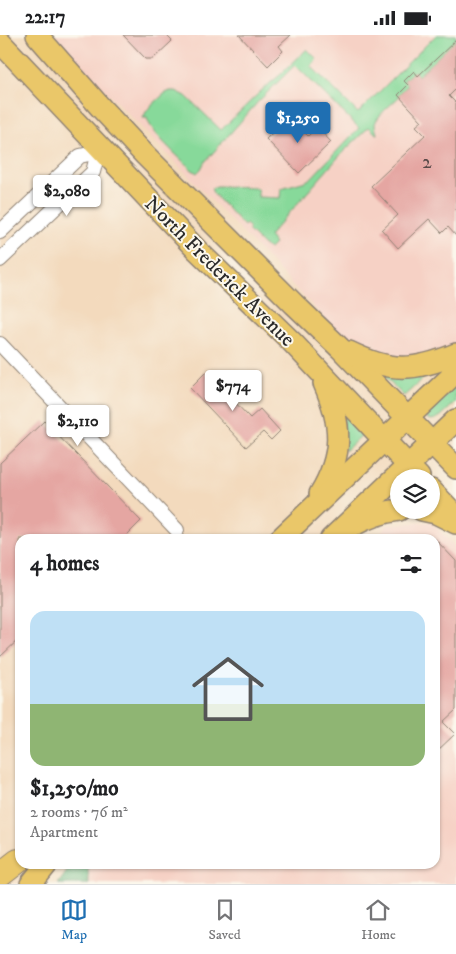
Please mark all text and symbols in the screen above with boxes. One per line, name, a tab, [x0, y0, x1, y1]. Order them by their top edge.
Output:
text: 22:17	[25, 6, 66, 29]
pin: $1,250	[257, 101, 339, 144]
text: $1,250	[276, 108, 320, 128]
house number: 2	[422, 151, 432, 174]
pin: $2,080	[26, 175, 108, 217]
text: $2,080	[44, 181, 90, 201]
street label: North Frederick Avenue	[139, 191, 300, 353]
pin: $774	[203, 369, 263, 412]
text: $774	[216, 376, 250, 396]
pin: $2,110	[37, 405, 119, 447]
text: $2,110	[57, 411, 99, 431]
map controls	[390, 469, 440, 519]
button: layers	[390, 469, 440, 519]
icon: filters	[397, 550, 425, 578]
text: 4 homes	[30, 551, 99, 577]
icon: home	[183, 644, 273, 734]
text: $1,250/mo	[30, 776, 118, 802]
text: 2 rooms · 76 m²	[30, 802, 128, 822]
text: Apartment	[30, 822, 98, 842]
tab: Map	[60, 896, 88, 944]
tab: Saved	[209, 896, 241, 944]
tab: Home	[361, 896, 396, 944]

